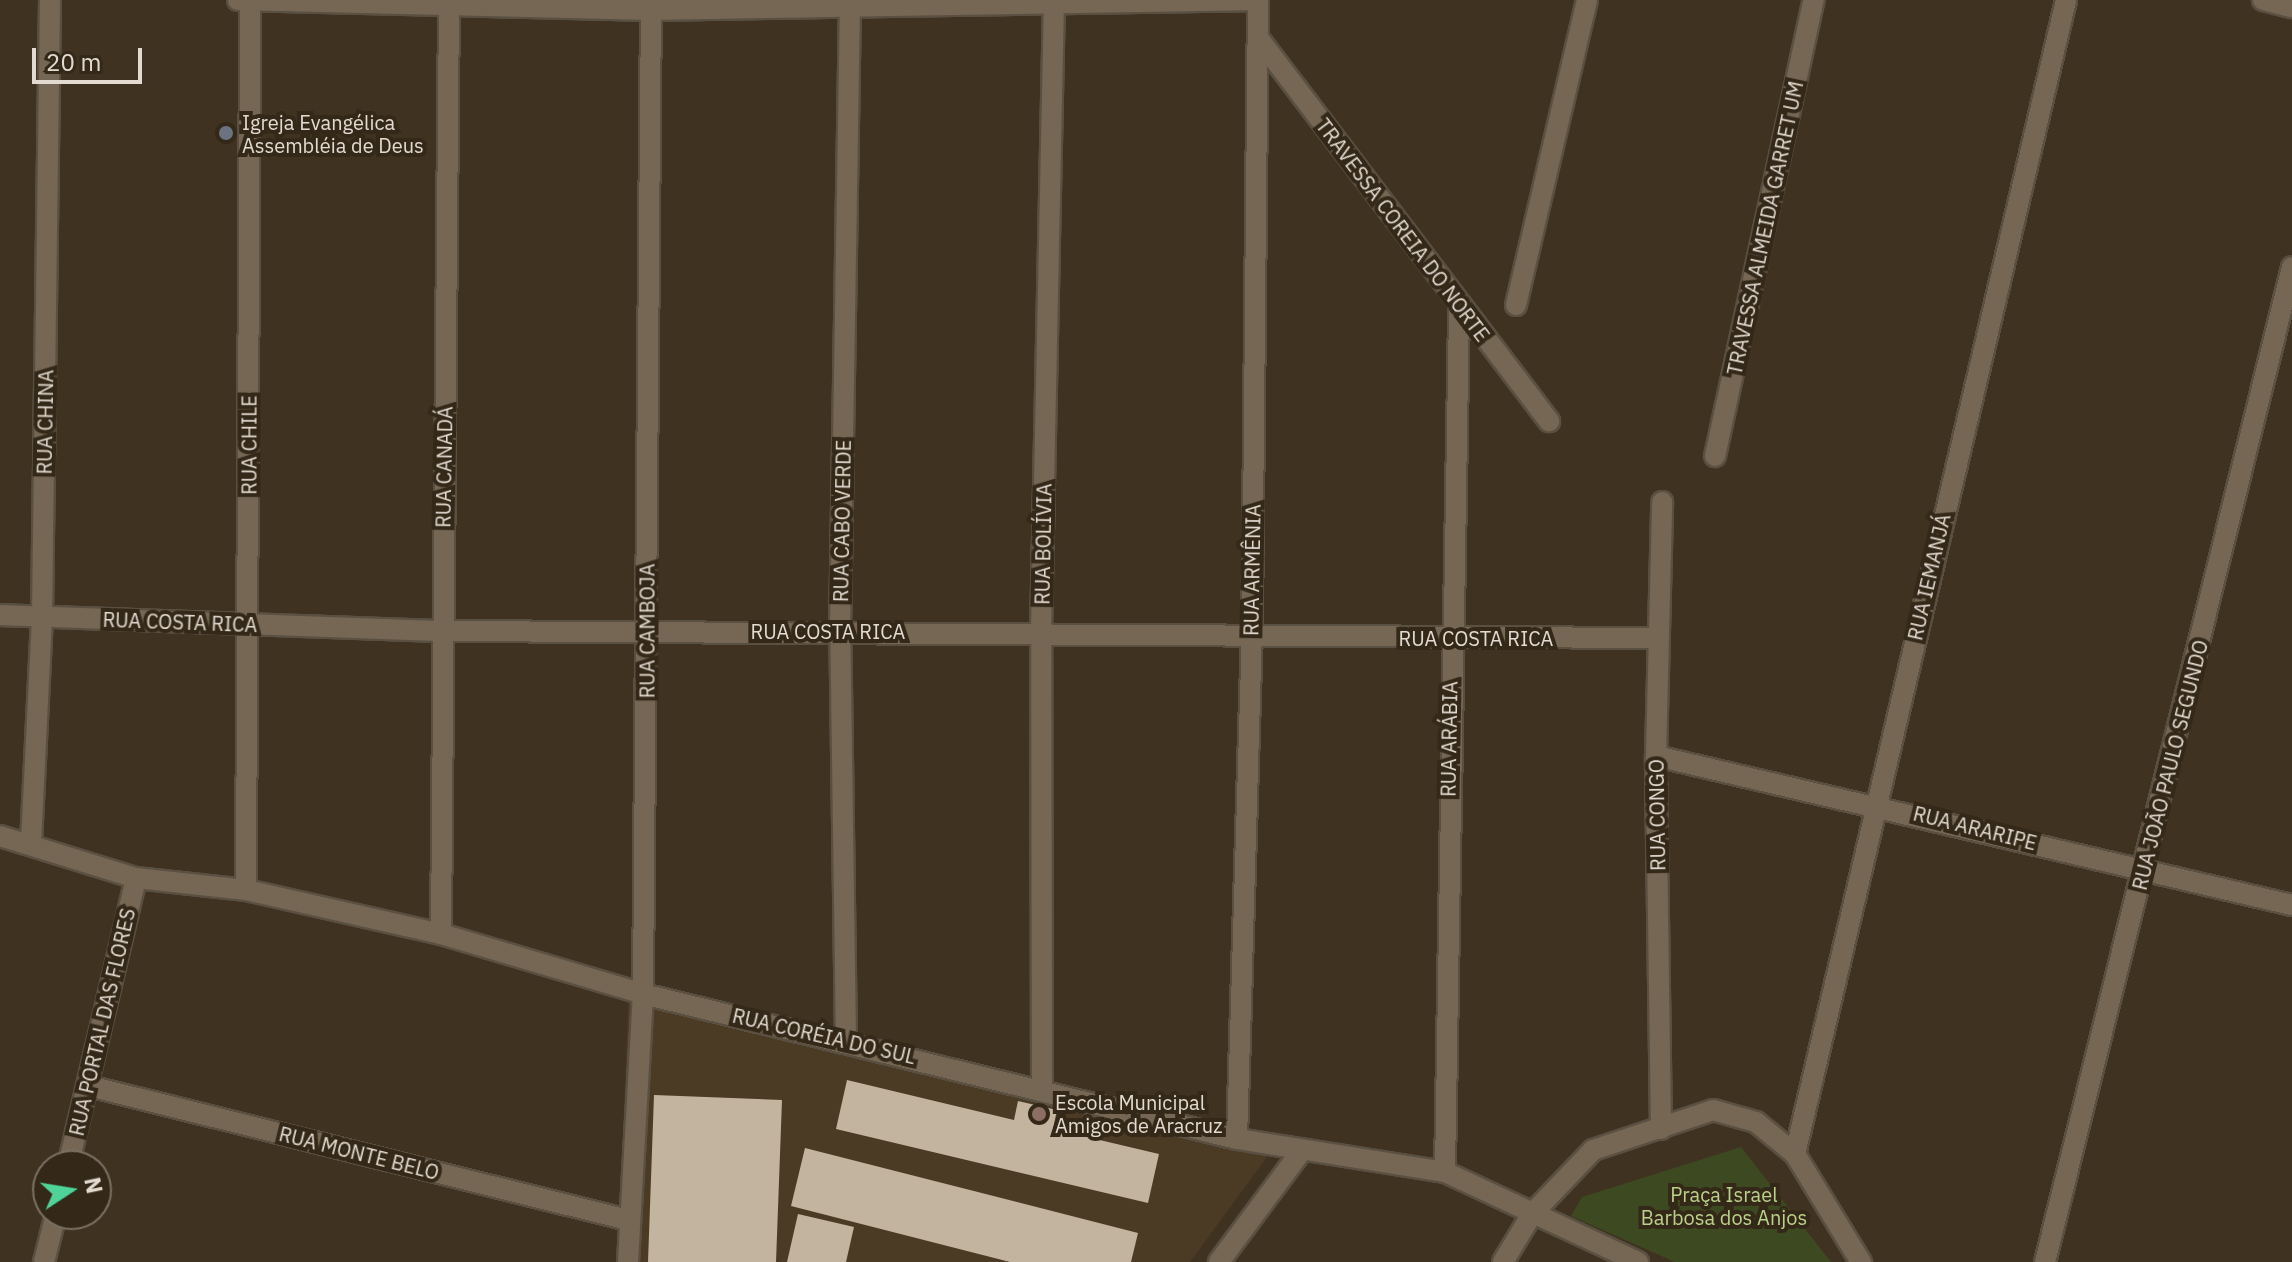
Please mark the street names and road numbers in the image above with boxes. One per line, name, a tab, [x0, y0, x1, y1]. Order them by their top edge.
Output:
street label: TRAVESSA ALMEIDA GARRET UM	[1722, 79, 1808, 377]
street label: TRAVESSA COREIA DO NORTE	[1311, 114, 1495, 346]
street label: RUA CHINA	[32, 369, 58, 475]
street label: RUA CHILE	[237, 395, 261, 495]
street label: RUA CANADÁ	[431, 406, 457, 528]
street label: RUA CABO VERDE	[829, 440, 855, 602]
street label: RUA BOLÍVIA	[1030, 483, 1056, 605]
street label: RUA ARMÊNIA	[1239, 504, 1265, 636]
street label: RUA IEMANJÁ	[1903, 511, 1955, 643]
street label: RUA CAMBOJA	[635, 564, 659, 698]
street label: RUA COSTA RICA	[102, 607, 258, 637]
street label: RUA COSTA RICA	[751, 619, 905, 643]
street label: RUA COSTA RICA	[1399, 626, 1553, 650]
street label: RUA JOÃO PAULO SEGUNDO	[2127, 637, 2213, 893]
street label: RUA ARÁBIA	[1436, 681, 1462, 797]
street label: RUA CONGO	[1644, 759, 1670, 871]
street label: RUA ARARIPE	[1911, 801, 2039, 855]
street label: RUA PORTAL DAS FLORES	[64, 906, 140, 1138]
street label: RUA CORÉIA DO SUL	[730, 1003, 918, 1069]
street label: RUA MONTE BELO	[277, 1122, 441, 1184]

